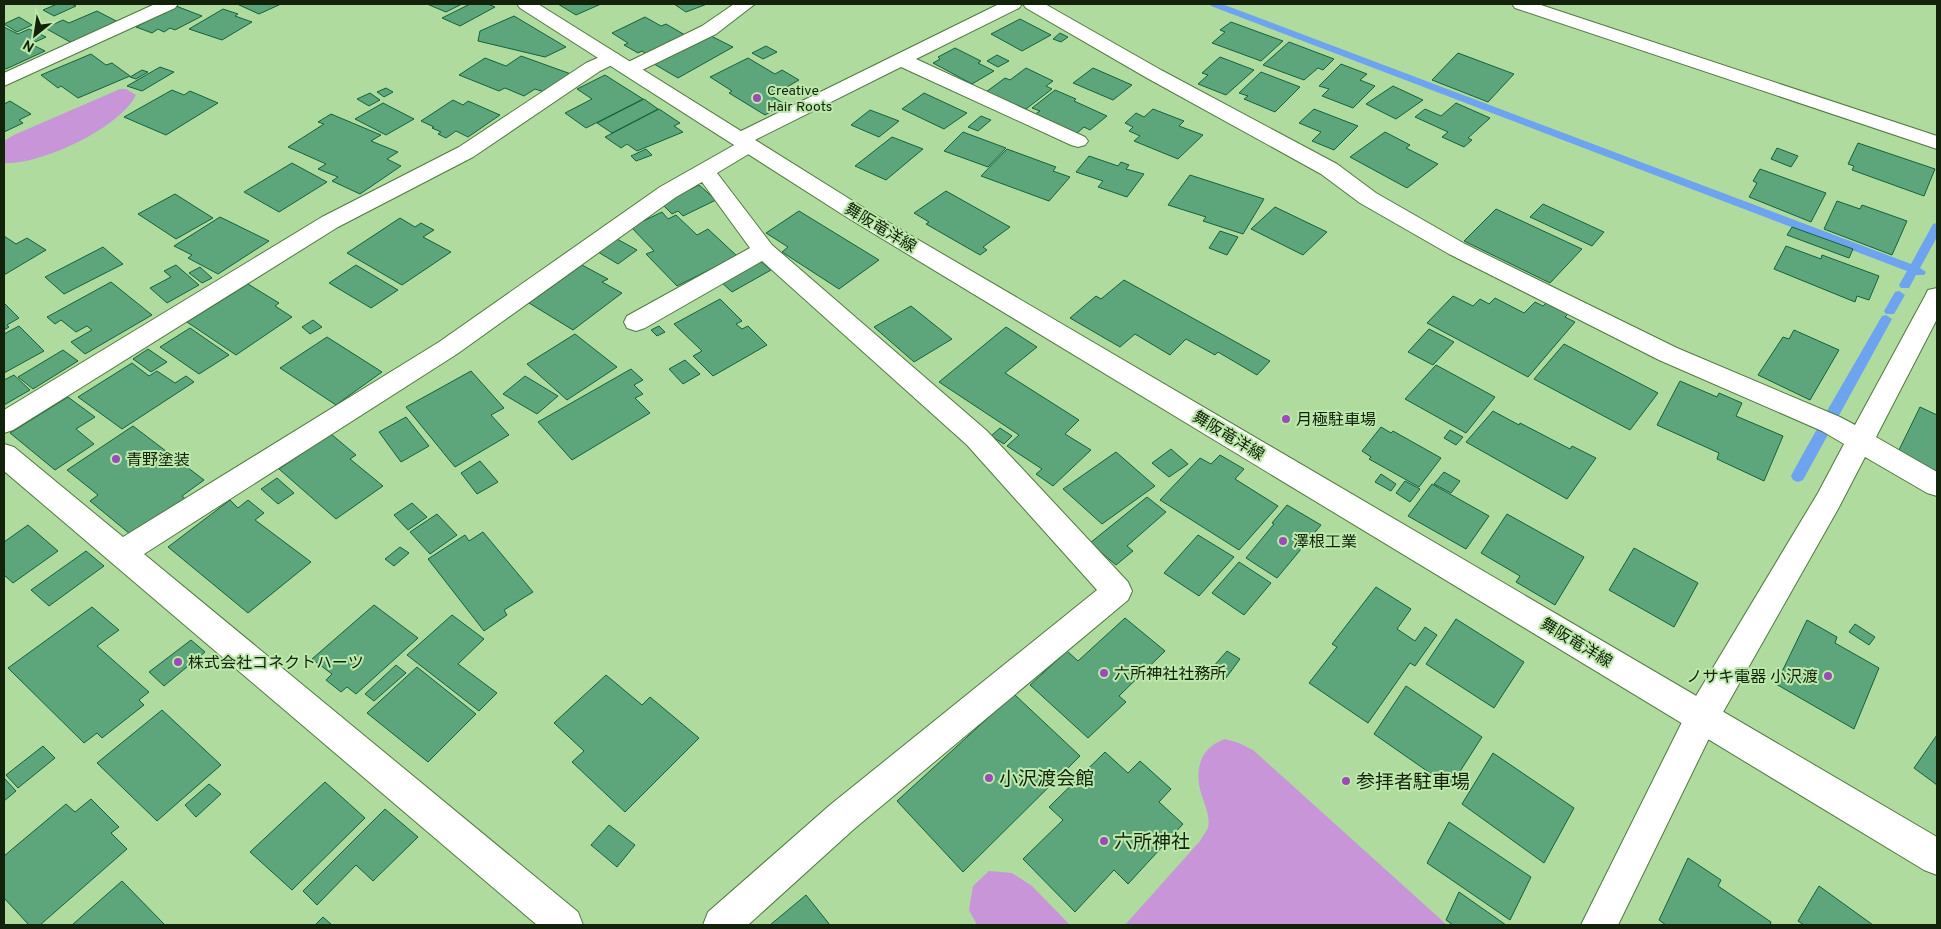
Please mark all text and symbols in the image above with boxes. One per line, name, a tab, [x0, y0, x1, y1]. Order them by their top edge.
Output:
north arrow	[10, 10, 60, 60]
text: N	[21, 35, 38, 55]
place label: Creative Hair Roots	[767, 83, 832, 116]
marker: Creative Hair Roots	[751, 92, 763, 104]
street label: 舞阪竜洋線	[841, 200, 919, 258]
street label: 舞阪竜洋線	[1189, 408, 1267, 466]
place label: 月極駐車場	[1296, 411, 1376, 431]
marker: 月極駐車場	[1280, 413, 1292, 425]
place label: 青野塗装	[126, 451, 190, 471]
marker: 青野塗装	[110, 453, 122, 465]
place label: 澤根工業	[1293, 533, 1357, 553]
marker: 澤根工業	[1277, 535, 1289, 547]
street label: 舞阪竜洋線	[1537, 615, 1615, 673]
place label: 株式会社コネクトハーツ	[188, 654, 364, 674]
marker: 株式会社コネクトハーツ	[172, 656, 184, 668]
place label: 六所神社社務所	[1114, 665, 1226, 685]
marker: 六所神社社務所	[1098, 667, 1110, 679]
place label: ノサキ電器 小沢渡	[1686, 668, 1818, 688]
marker: ノサキ電器 小沢渡	[1822, 670, 1834, 682]
place label: 小沢渡会館	[999, 768, 1094, 792]
place label: 参拝者駐車場	[1356, 771, 1470, 795]
marker: 小沢渡会館	[983, 772, 995, 784]
marker: 参拝者駐車場	[1340, 775, 1352, 787]
place label: 六所神社	[1114, 831, 1190, 855]
marker: 六所神社	[1098, 835, 1110, 847]

